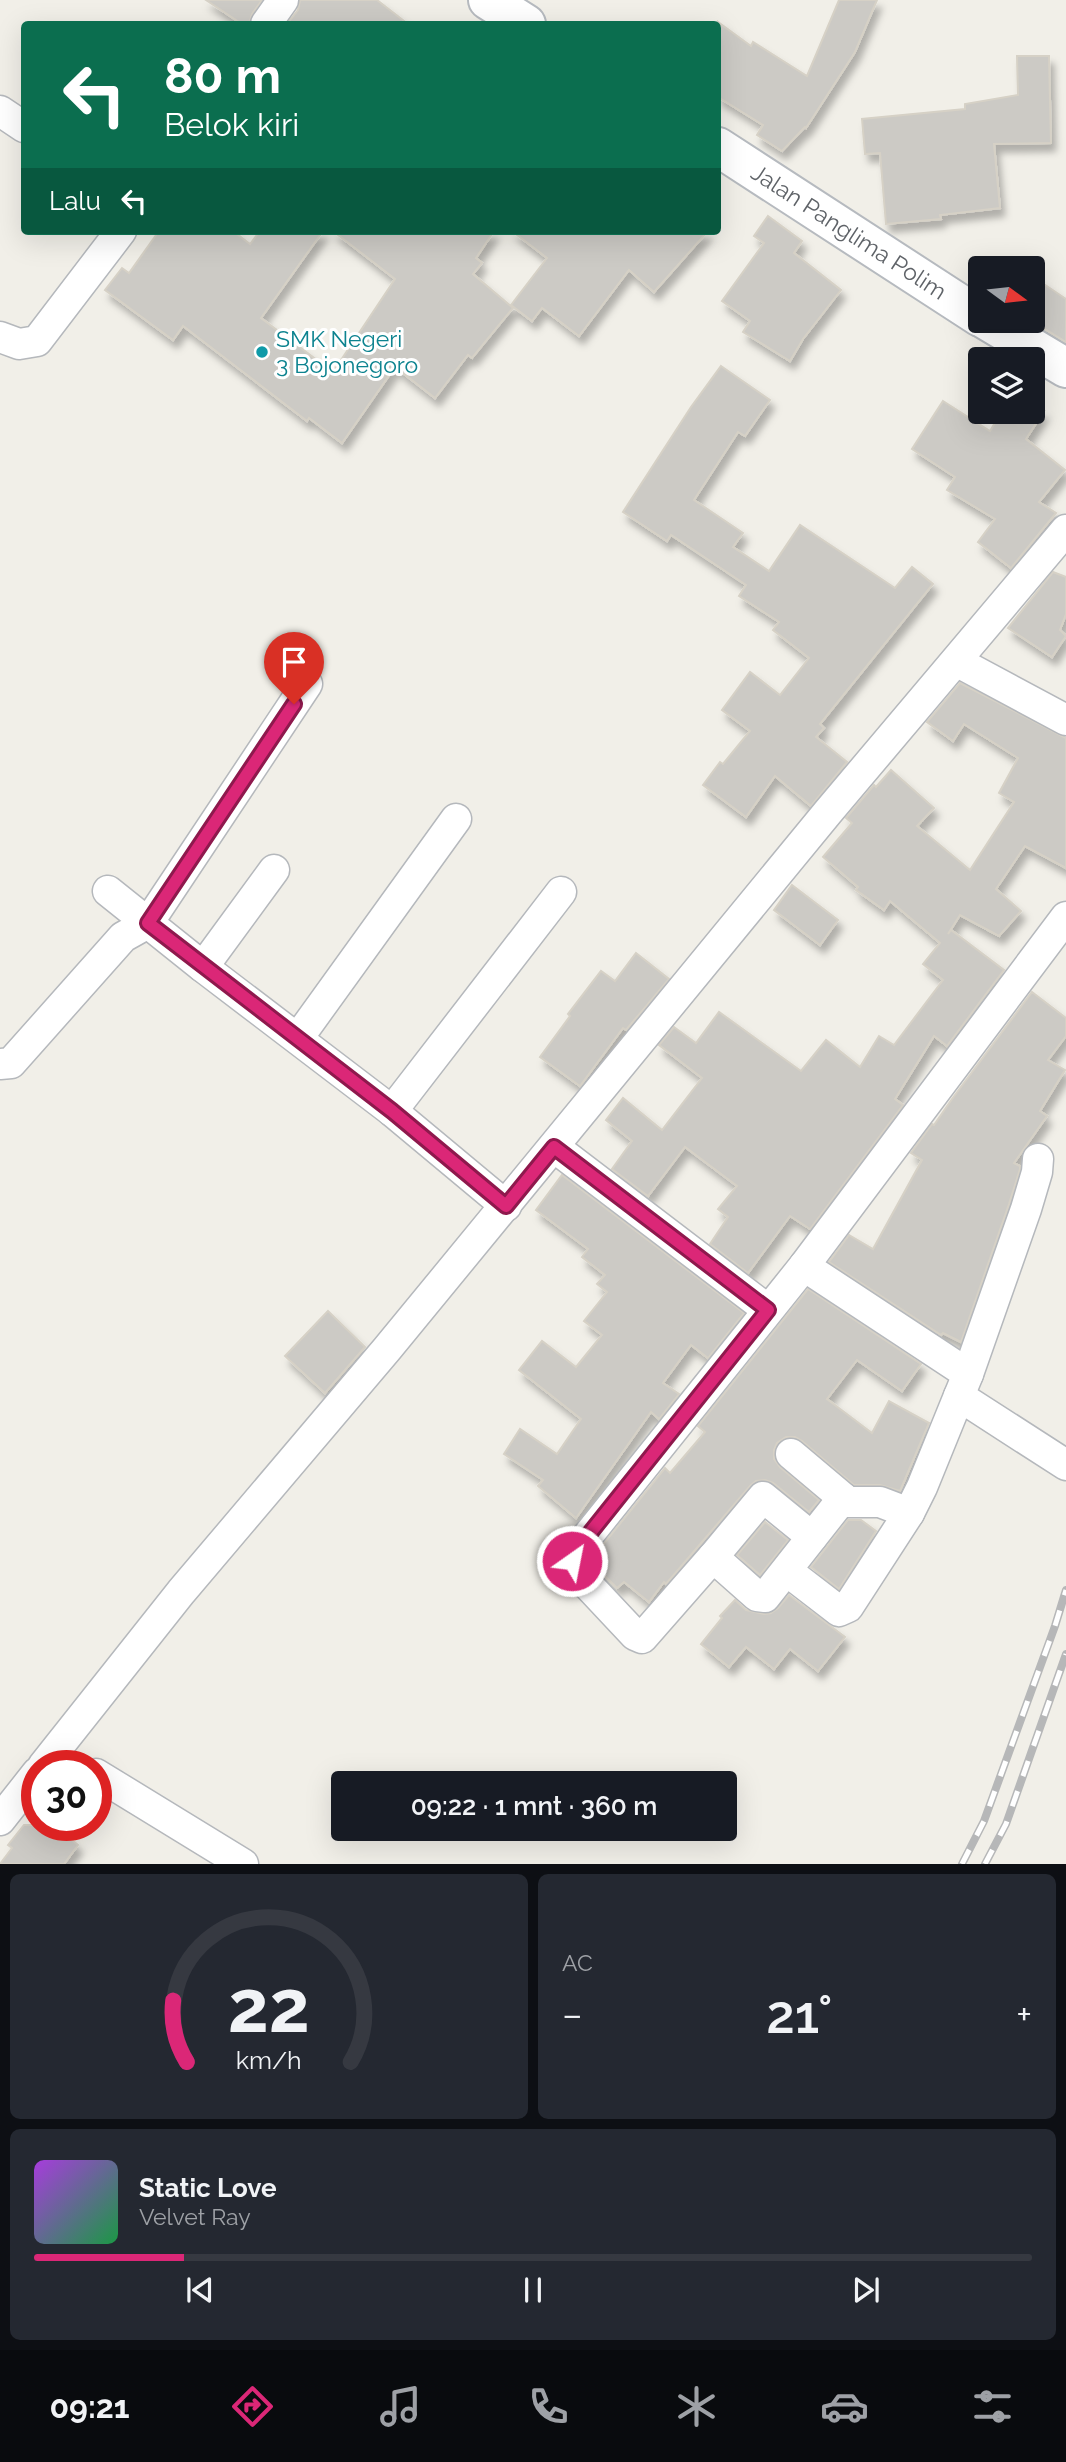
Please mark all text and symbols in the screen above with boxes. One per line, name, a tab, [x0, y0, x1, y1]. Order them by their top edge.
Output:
text: 80 m	[164, 47, 281, 104]
icon: left	[49, 49, 140, 140]
text: Belok kiri	[164, 106, 299, 143]
street label: Jalan Panglima Polim	[747, 158, 952, 305]
icon: left	[115, 182, 153, 220]
text: Lalu	[49, 186, 101, 216]
north arrow	[968, 256, 1045, 332]
map controls	[968, 256, 1045, 424]
place label: SMK Negeri 3 Bojonegoro	[276, 325, 418, 378]
marker: SMK Negeri 3 Bojonegoro	[254, 344, 270, 360]
button: layers	[968, 347, 1045, 424]
pin	[264, 632, 324, 704]
icon: arrive	[275, 643, 313, 681]
position arrow	[535, 1524, 609, 1598]
speed limit sign: 30	[21, 1750, 112, 1841]
text: 09:22 · 1 mnt · 360 m	[411, 1791, 657, 1821]
text: AC	[562, 1949, 593, 1976]
text: 22	[228, 1965, 310, 2050]
text: 21°	[766, 1984, 833, 2045]
text: −	[562, 1992, 582, 2037]
text: +	[1016, 1992, 1032, 2037]
text: km/h	[236, 2045, 302, 2075]
text: Static Love	[139, 2173, 277, 2203]
text: Velvet Ray	[139, 2203, 251, 2230]
icon: previous	[181, 2271, 219, 2309]
icon: pause	[514, 2271, 552, 2309]
icon: next	[847, 2271, 885, 2309]
icon: directions	[228, 2382, 277, 2431]
icon: music	[376, 2382, 425, 2431]
icon: phone	[524, 2382, 573, 2431]
icon: climate	[672, 2382, 721, 2431]
icon: car	[820, 2382, 869, 2431]
icon: filters	[968, 2382, 1017, 2431]
text: 09:21	[49, 2388, 130, 2425]

